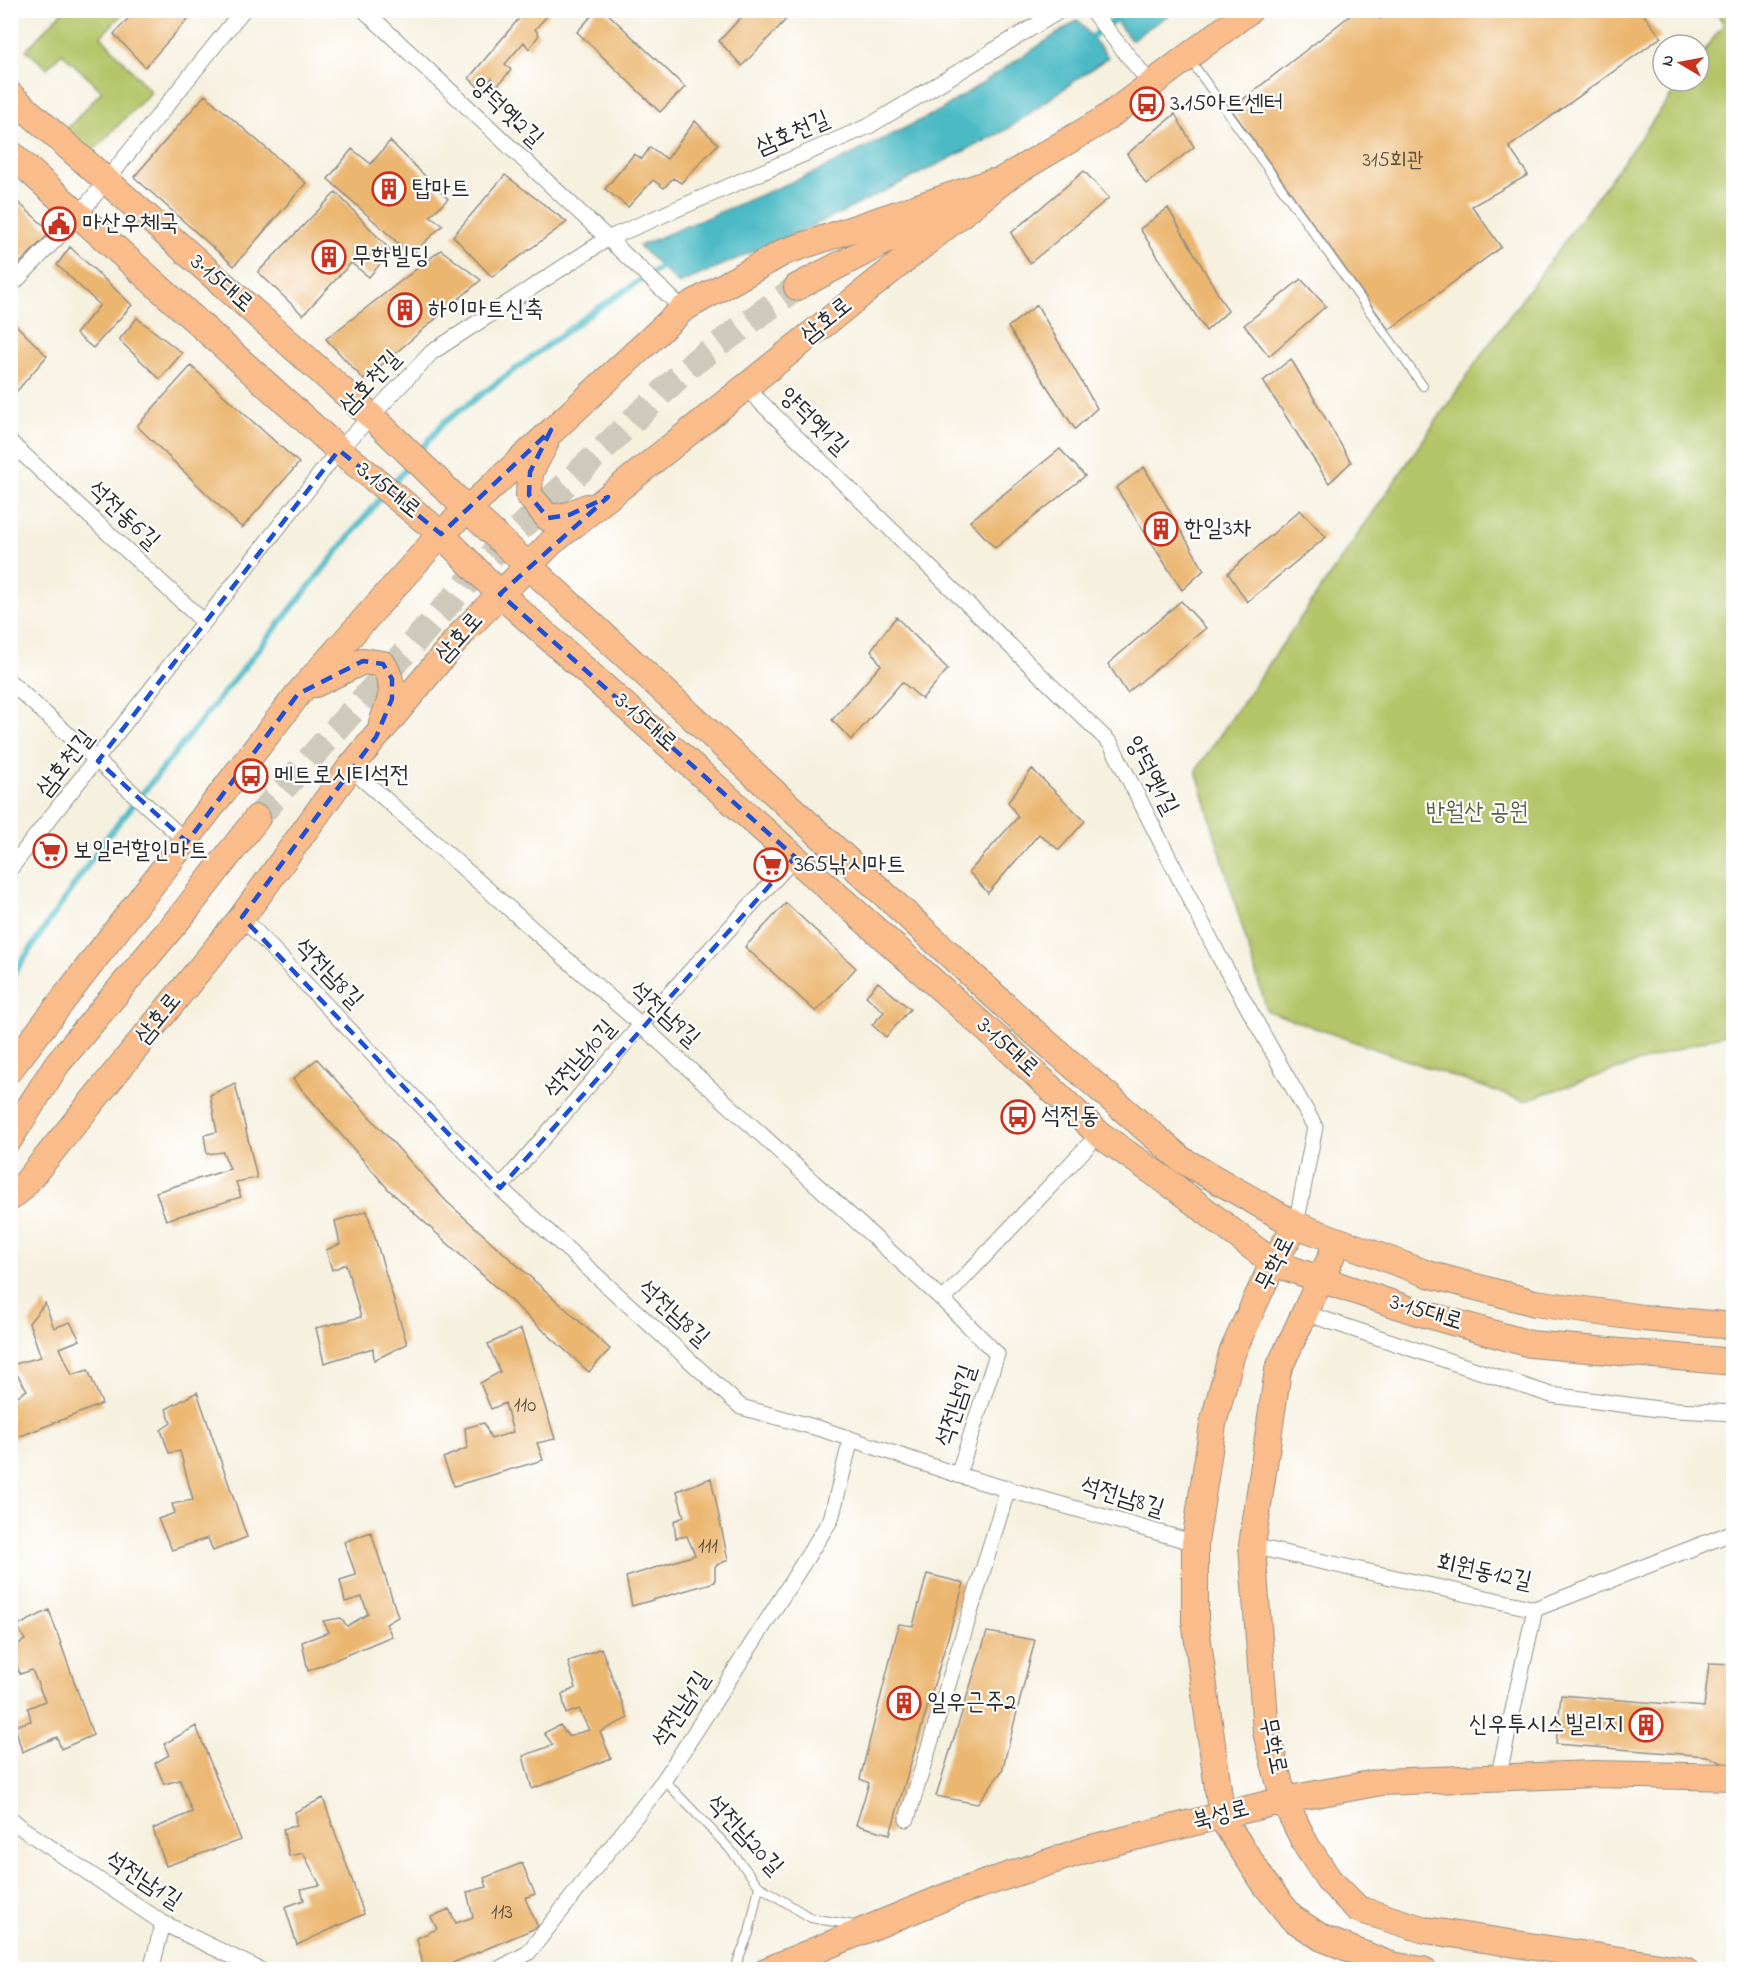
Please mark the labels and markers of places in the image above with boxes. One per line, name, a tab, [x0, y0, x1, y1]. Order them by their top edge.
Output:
bus stop icon: 3.15아트센터	[1129, 86, 1165, 122]
place label: 3.15아트센터	[1170, 87, 1283, 122]
building icon: 탑마트	[371, 171, 407, 207]
place label: 탑마트	[412, 172, 470, 207]
public building icon: 마산우체국	[41, 206, 77, 242]
place label: 마산우체국	[82, 207, 179, 242]
building icon: 무학빌딩	[311, 239, 347, 275]
place label: 무학빌딩	[352, 240, 429, 275]
building icon: 하이마트신축	[387, 292, 423, 328]
place label: 하이마트신축	[428, 293, 544, 328]
building icon: 한일3차	[1143, 511, 1179, 547]
place label: 한일3차	[1184, 512, 1252, 547]
bus stop icon: 메트로시티석전	[233, 758, 269, 794]
place label: 메트로시티석전	[274, 759, 409, 794]
supermarket icon: 보일러할인마트	[32, 833, 68, 869]
place label: 보일러할인마트	[73, 834, 208, 869]
supermarket icon: 365낚시마트	[753, 847, 789, 883]
place label: 365낚시마트	[794, 848, 905, 883]
bus stop icon: 석전동	[1000, 1099, 1036, 1135]
place label: 석전동	[1041, 1100, 1099, 1135]
building icon: 일우근주2	[886, 1685, 922, 1721]
place label: 일우근주2	[927, 1686, 1016, 1721]
building icon: 신우투시스빌리지	[1628, 1707, 1664, 1743]
place label: 신우투시스빌리지	[1469, 1708, 1623, 1743]

